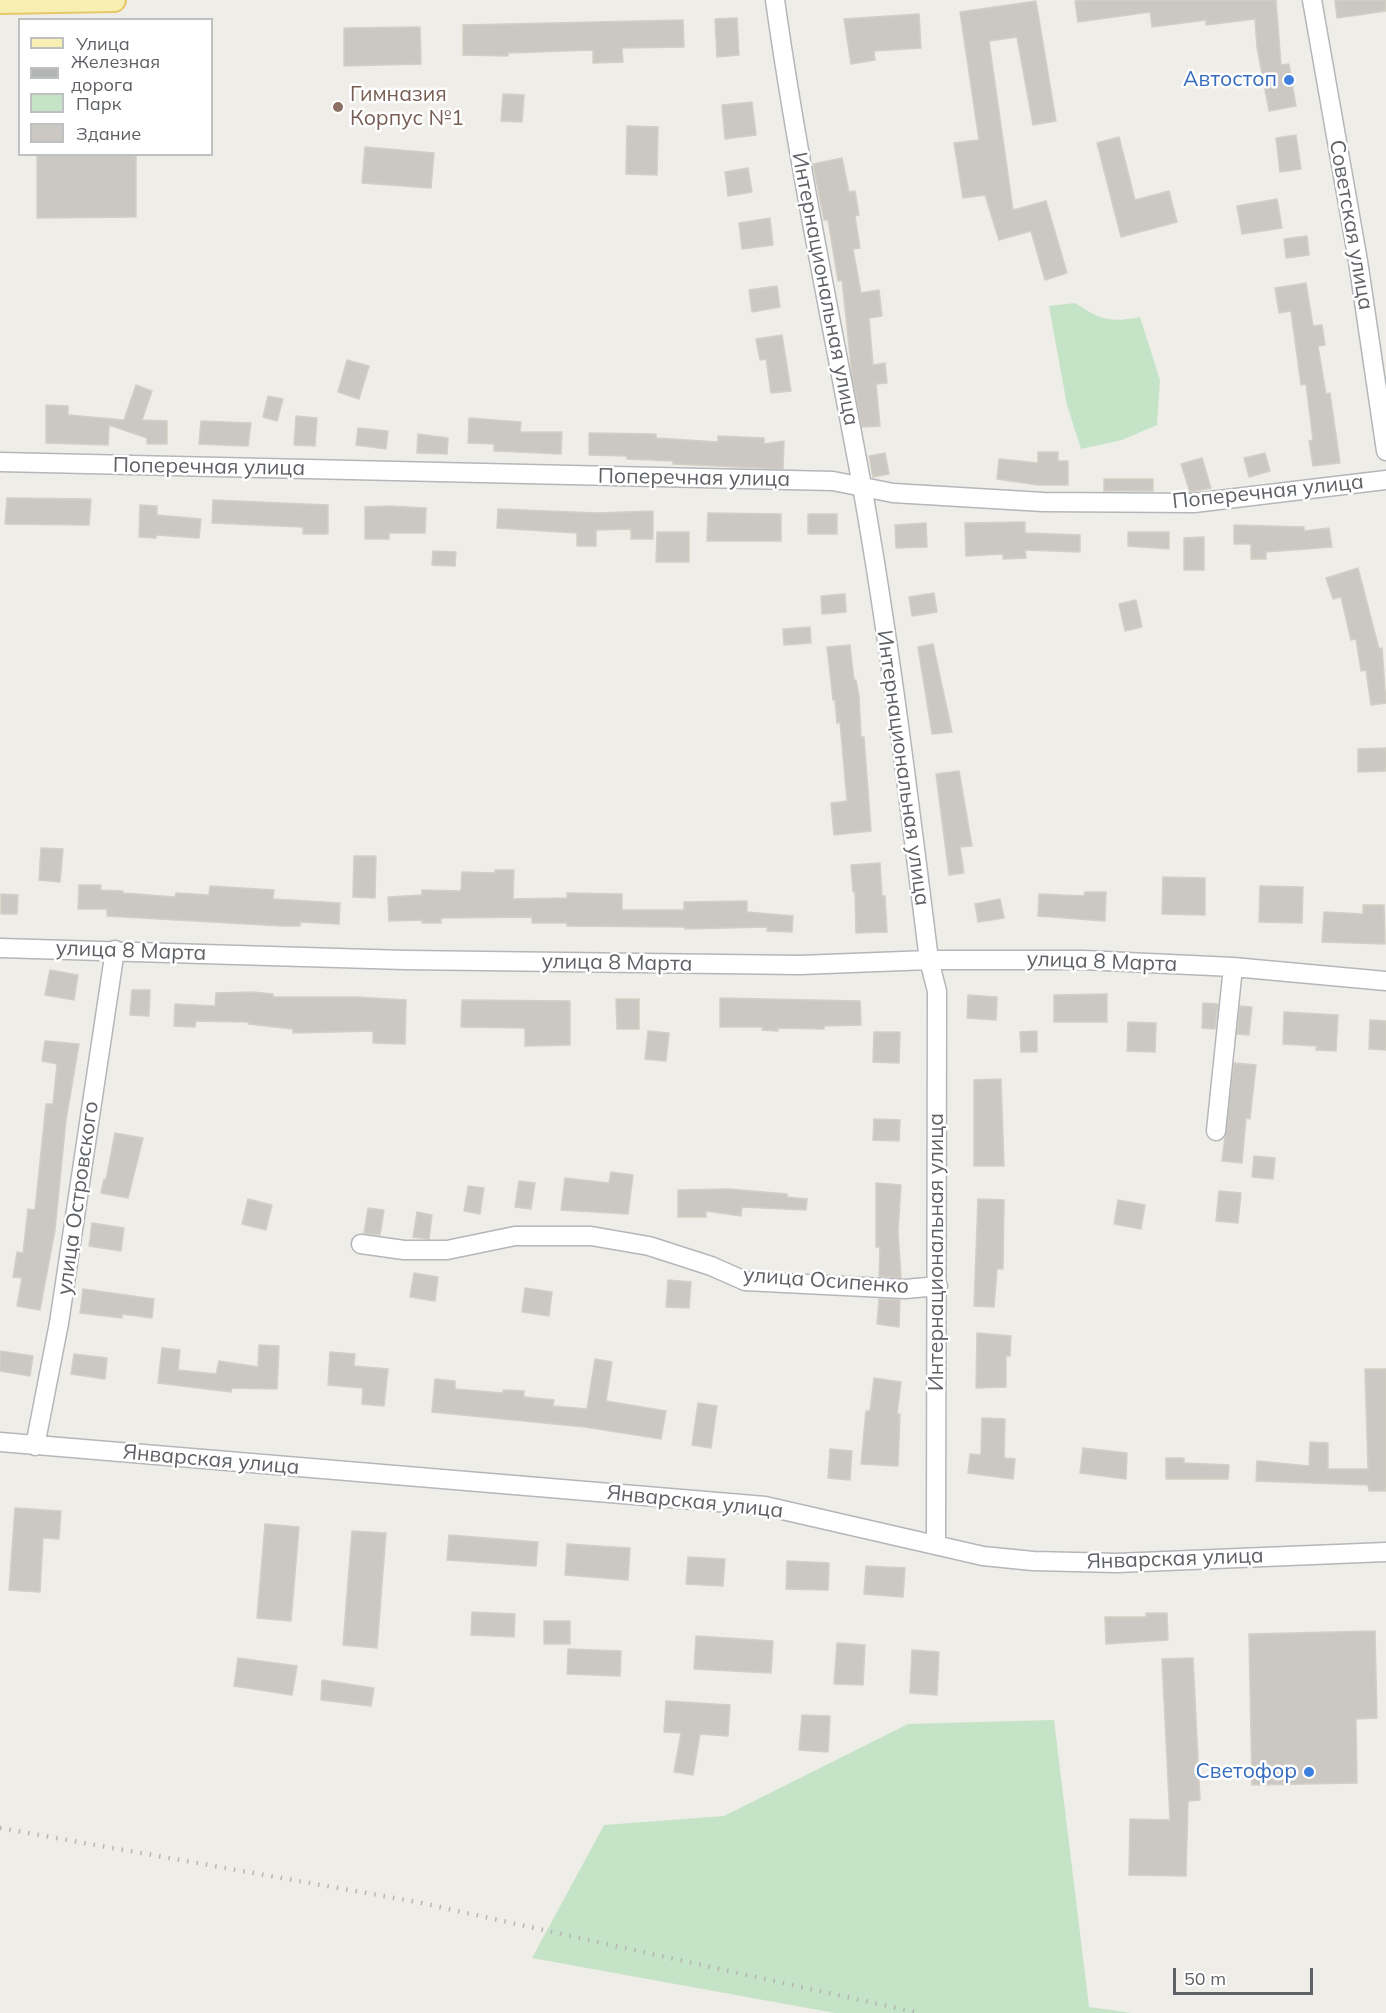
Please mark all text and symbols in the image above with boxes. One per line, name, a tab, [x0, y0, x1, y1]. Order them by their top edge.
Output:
legend	[18, 18, 213, 156]
text: Улица	[76, 32, 130, 55]
text: Железная дорога	[71, 50, 160, 96]
place label: Автостоп	[1183, 67, 1277, 93]
marker: Автостоп	[1282, 73, 1296, 87]
place label: Гимназия Корпус №1	[350, 82, 464, 132]
text: Парк	[76, 92, 121, 115]
marker: Гимназия Корпус №1	[331, 100, 345, 114]
text: Здание	[76, 122, 141, 145]
street label: Советская улица	[1324, 138, 1378, 312]
street label: Интернациональная улица	[786, 150, 864, 428]
street label: Поперечная улица	[113, 453, 305, 481]
street label: Поперечная улица	[598, 464, 790, 492]
street label: Поперечная улица	[1171, 469, 1365, 515]
street label: Интернациональная улица	[871, 629, 935, 907]
street label: улица 8 Марта	[55, 936, 207, 966]
street label: улица 8 Марта	[1026, 947, 1178, 977]
street label: улица 8 Марта	[541, 949, 693, 977]
street label: улица Островского	[52, 1099, 104, 1297]
street label: Интернациональная улица	[924, 1113, 950, 1391]
street label: улица Осипенко	[742, 1263, 910, 1299]
street label: Январская улица	[122, 1440, 300, 1480]
street label: Январская улица	[606, 1480, 784, 1524]
street label: Январская улица	[1086, 1543, 1264, 1575]
place label: Светофор	[1195, 1759, 1297, 1785]
marker: Светофор	[1302, 1765, 1316, 1779]
scale bar	[1176, 1956, 1316, 1994]
text: 50 m	[1184, 1967, 1226, 1990]

